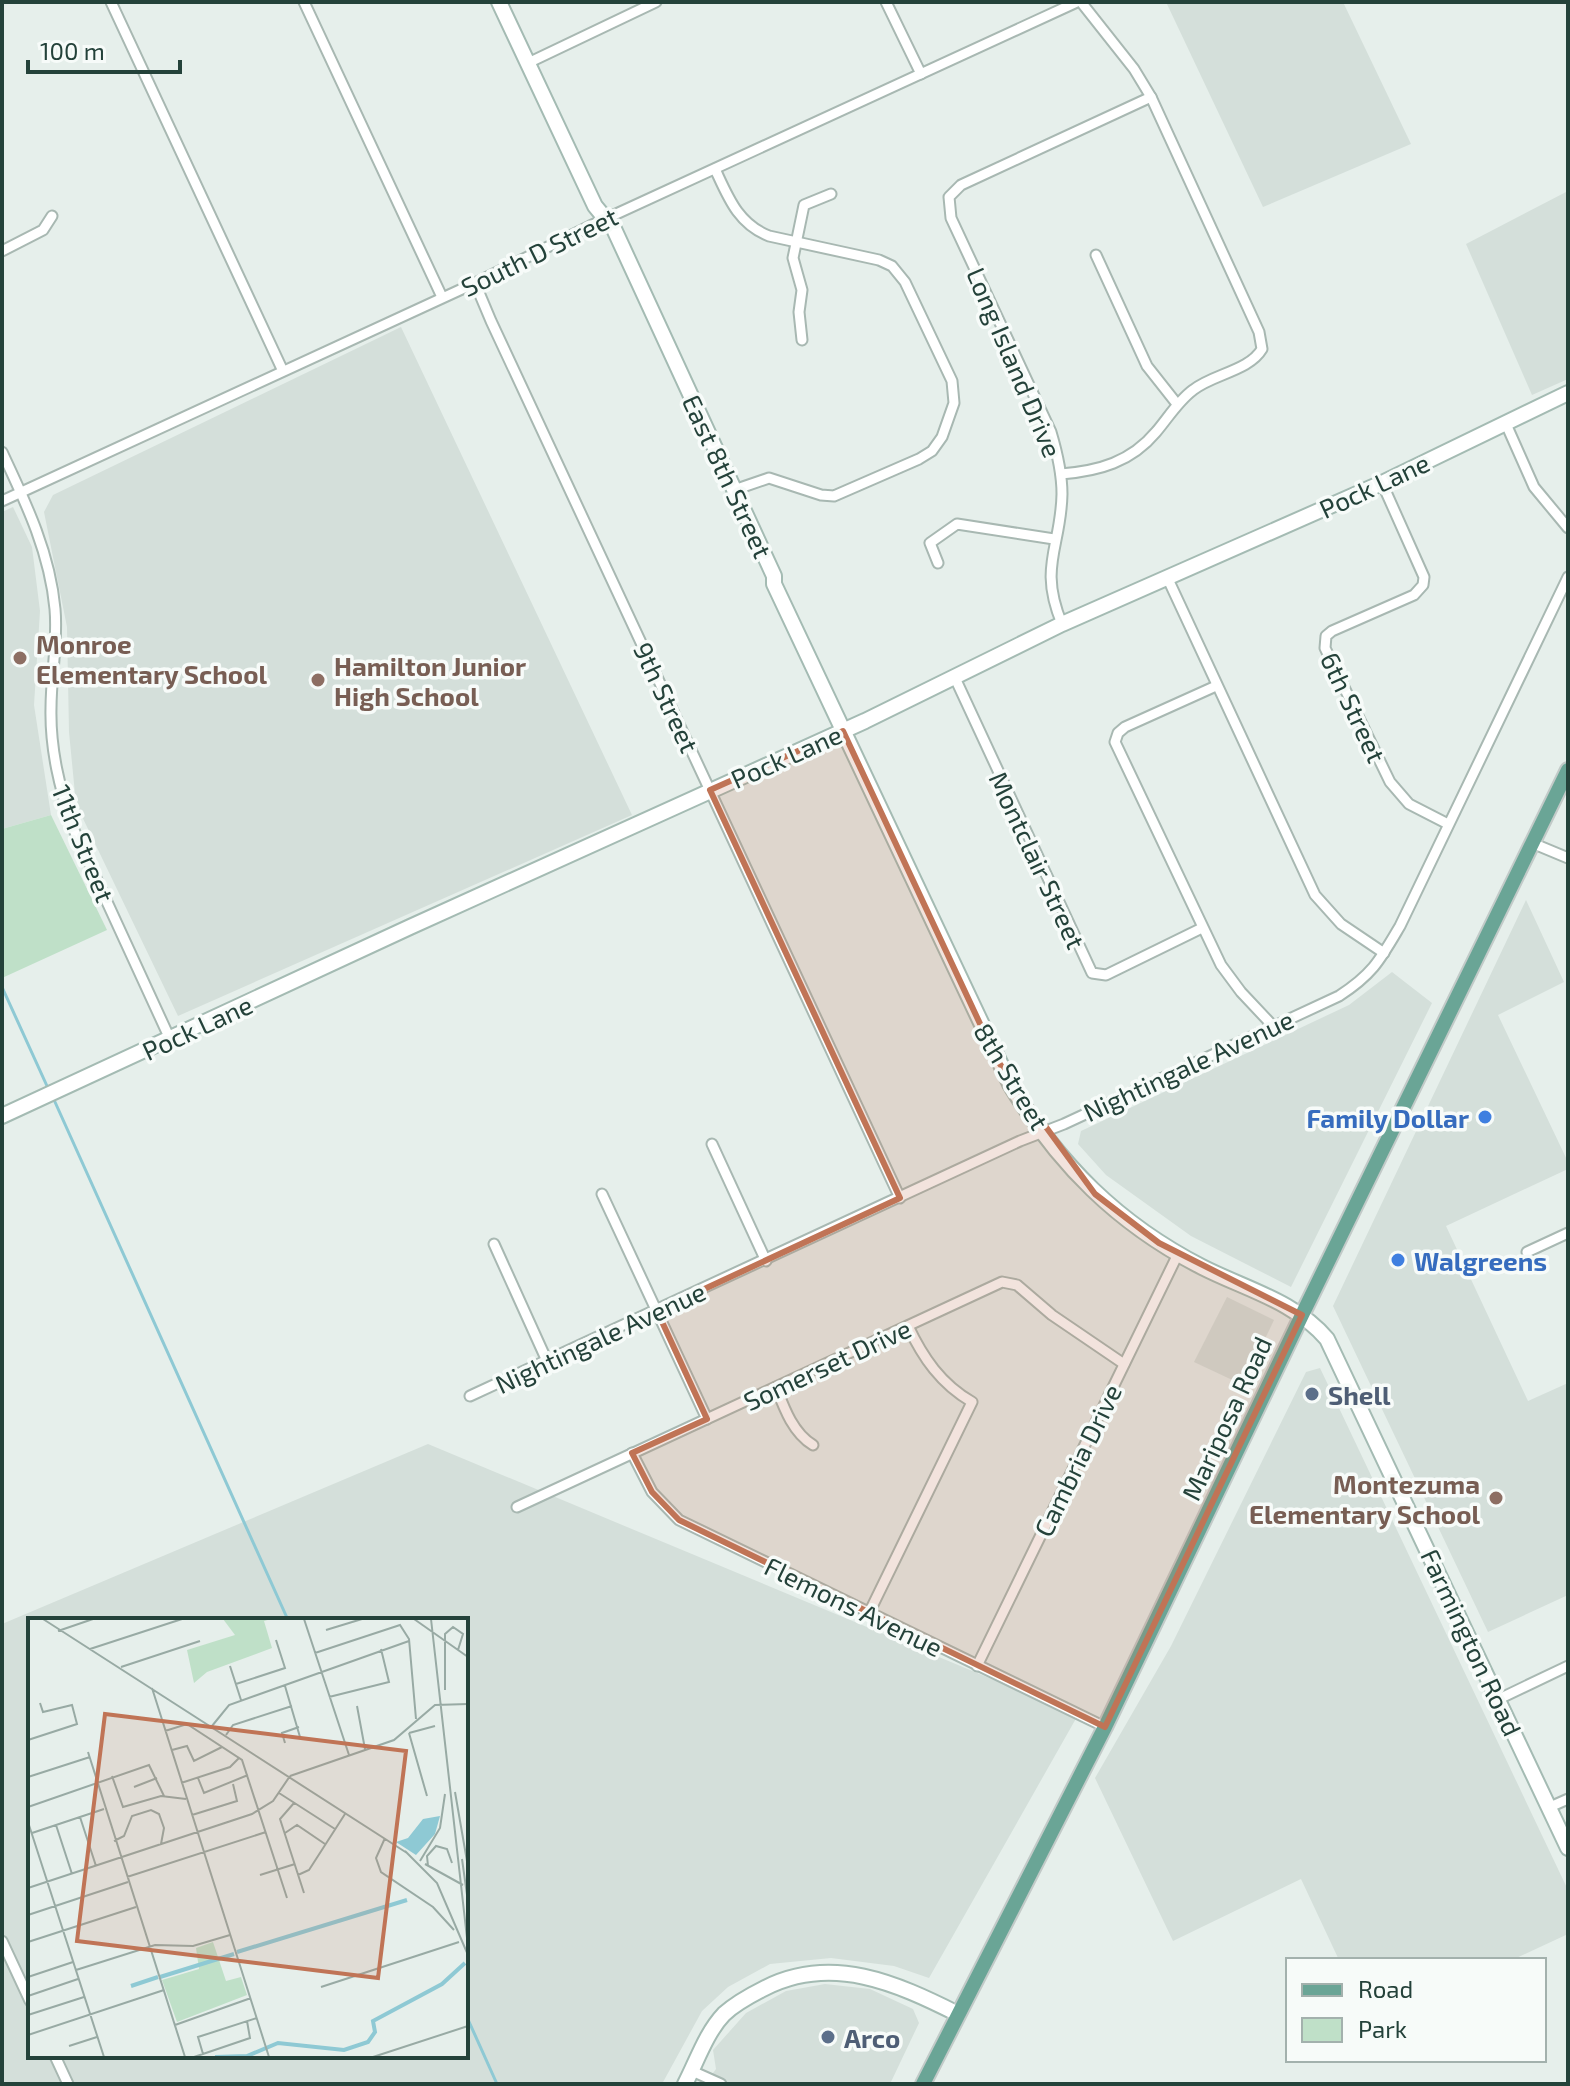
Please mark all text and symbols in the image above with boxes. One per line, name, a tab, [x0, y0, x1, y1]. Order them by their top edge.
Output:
scale bar	[28, 24, 180, 74]
text: 100 m	[40, 36, 105, 65]
street label: South D Street	[456, 200, 622, 302]
street label: Long Island Drive	[961, 262, 1069, 462]
street label: East 8th Street	[677, 389, 779, 563]
street label: Pock Lane	[1314, 446, 1434, 524]
place label: Monroe Elementary School	[36, 628, 268, 690]
street label: 9th Street	[628, 637, 706, 757]
street label: 6th Street	[1315, 647, 1393, 767]
marker: Monroe Elementary School	[11, 649, 29, 667]
place label: Hamilton Junior High School	[334, 650, 526, 711]
marker: Hamilton Junior High School	[309, 671, 327, 689]
street label: Pock Lane	[726, 718, 846, 794]
street label: Montclair Street	[983, 767, 1093, 953]
street label: 11th Street	[46, 780, 122, 906]
street label: Pock Lane	[137, 988, 257, 1066]
street label: Nightingale Avenue	[1078, 1003, 1298, 1127]
street label: 8th Street	[968, 1017, 1056, 1135]
place label: Family Dollar	[1306, 1102, 1469, 1134]
marker: Family Dollar	[1476, 1108, 1494, 1126]
place label: Walgreens	[1414, 1245, 1547, 1276]
marker: Walgreens	[1389, 1251, 1407, 1269]
street label: Nightingale Avenue	[490, 1275, 710, 1399]
street label: Somerset Drive	[738, 1312, 916, 1416]
street label: Mariposa Road	[1175, 1331, 1277, 1505]
street label: Cambria Drive	[1027, 1379, 1127, 1541]
place label: Shell	[1328, 1379, 1391, 1410]
marker: Shell	[1303, 1385, 1321, 1403]
place label: Montezuma Elementary School	[1249, 1468, 1480, 1530]
marker: Montezuma Elementary School	[1487, 1489, 1505, 1507]
street label: Farmington Road	[1415, 1544, 1529, 1740]
street label: Flemons Avenue	[760, 1550, 948, 1662]
inset map	[28, 1618, 468, 2058]
legend	[1286, 1958, 1546, 2062]
text: Road	[1358, 1974, 1413, 2003]
text: Park	[1358, 2014, 1407, 2043]
place label: Arco	[844, 2022, 900, 2053]
marker: Arco	[819, 2028, 837, 2046]

